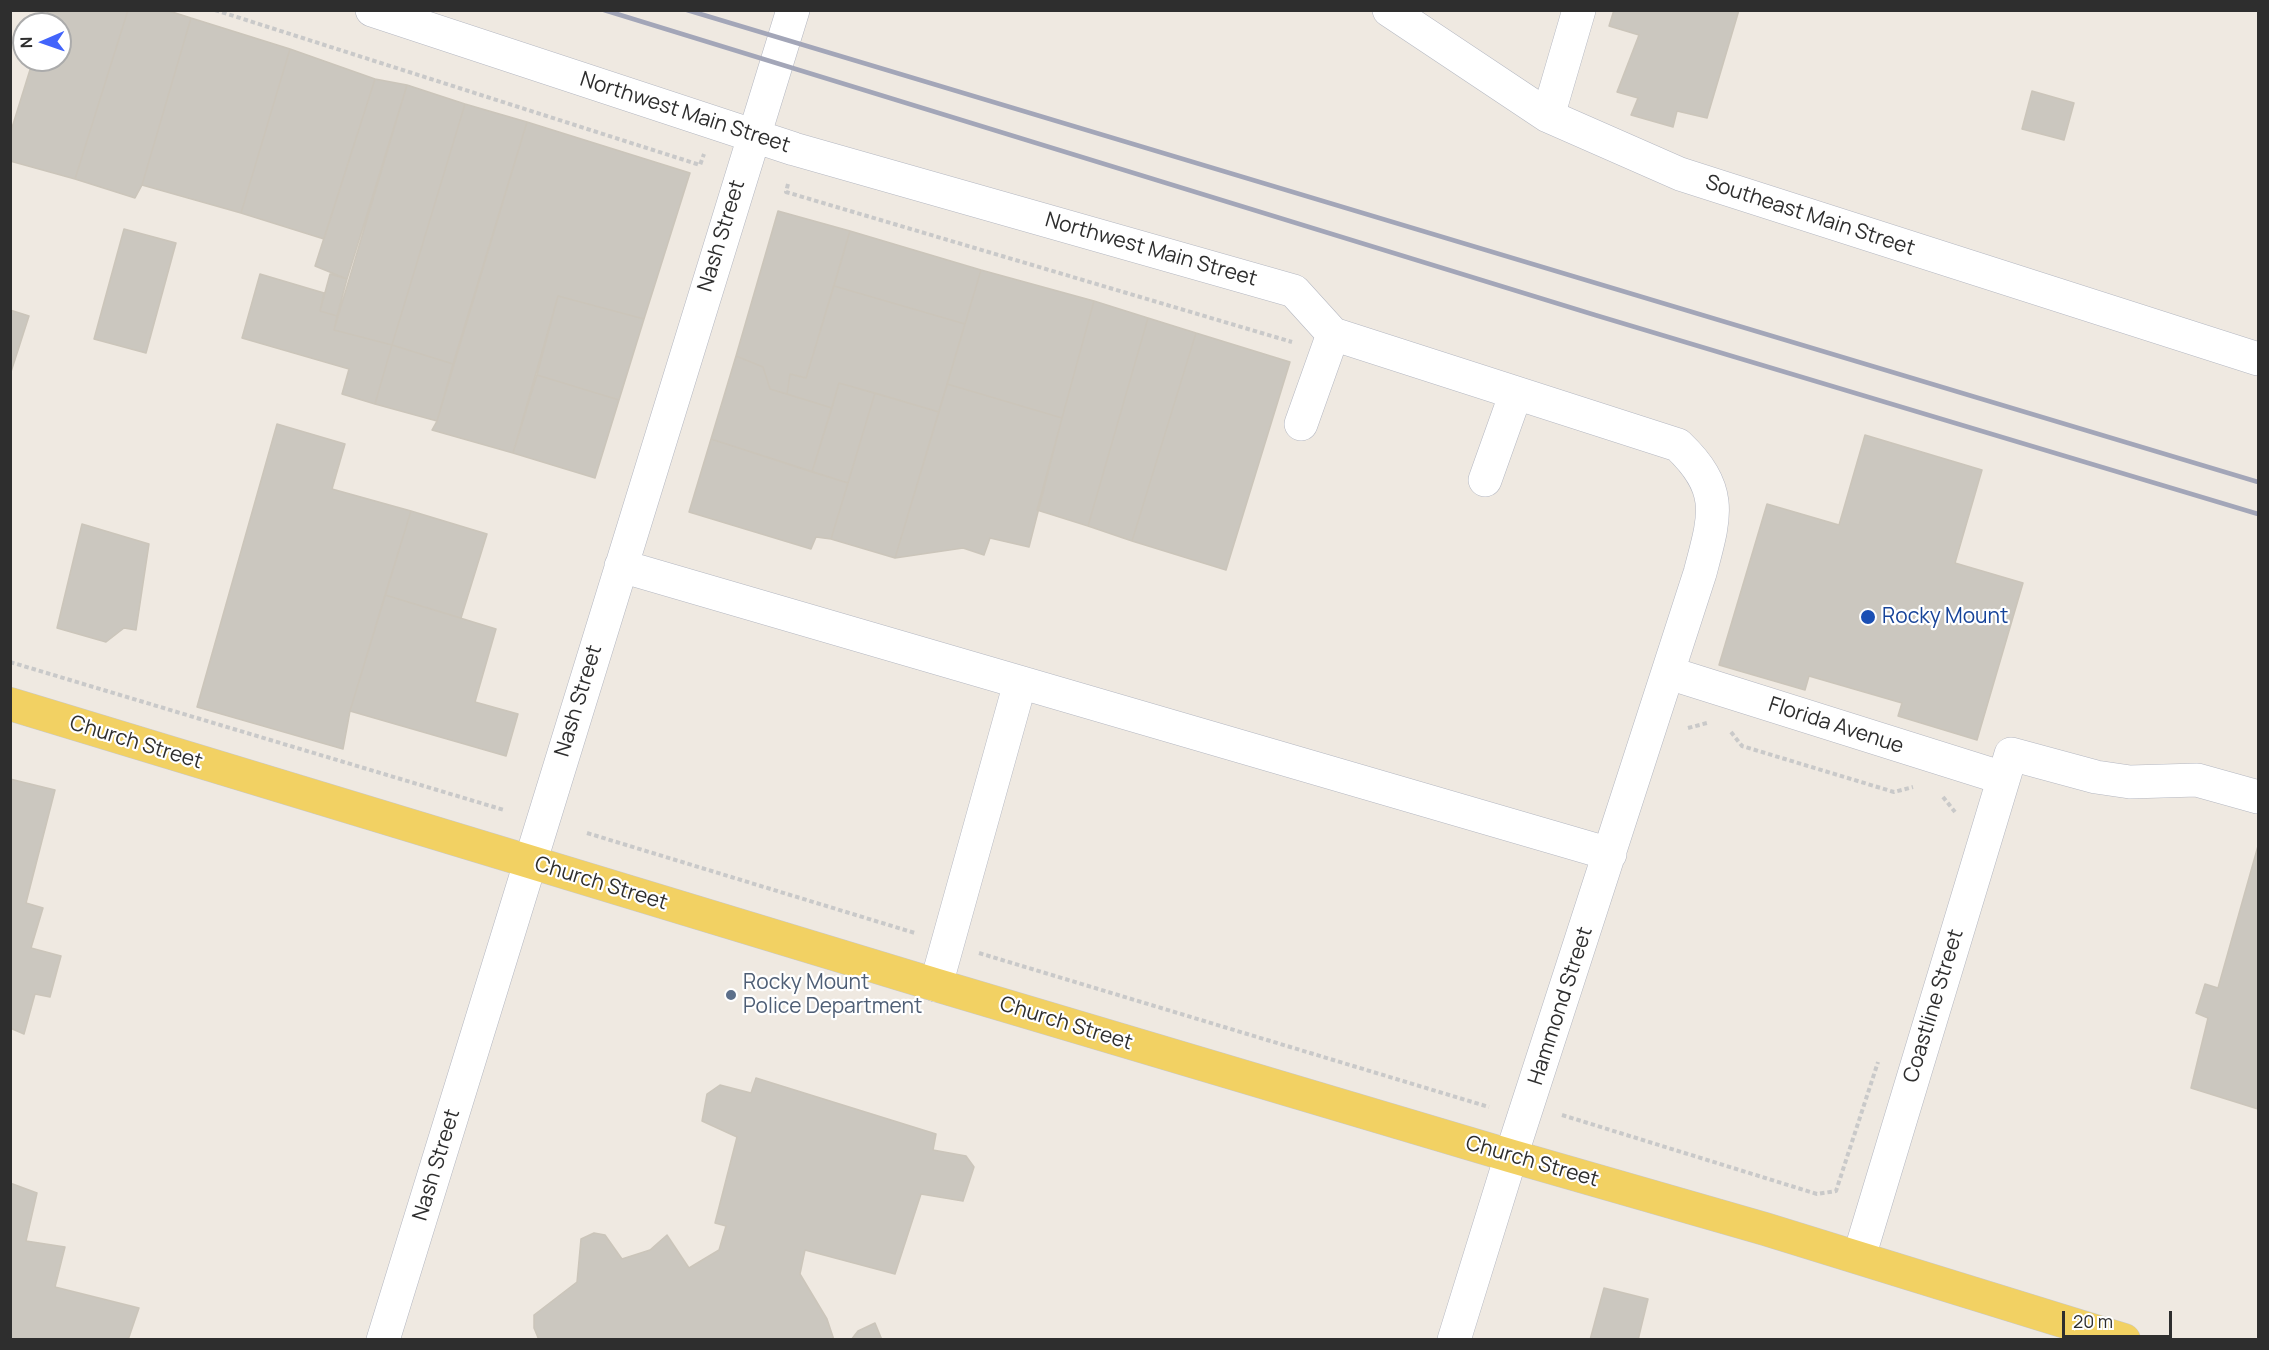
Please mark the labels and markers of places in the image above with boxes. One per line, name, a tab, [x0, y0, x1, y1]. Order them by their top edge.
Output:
place label: Rocky Mount	[1882, 604, 2008, 630]
marker: Rocky Mount	[1859, 608, 1877, 626]
place label: Rocky Mount Police Department	[743, 970, 922, 1020]
marker: Rocky Mount Police Department	[724, 988, 738, 1002]

